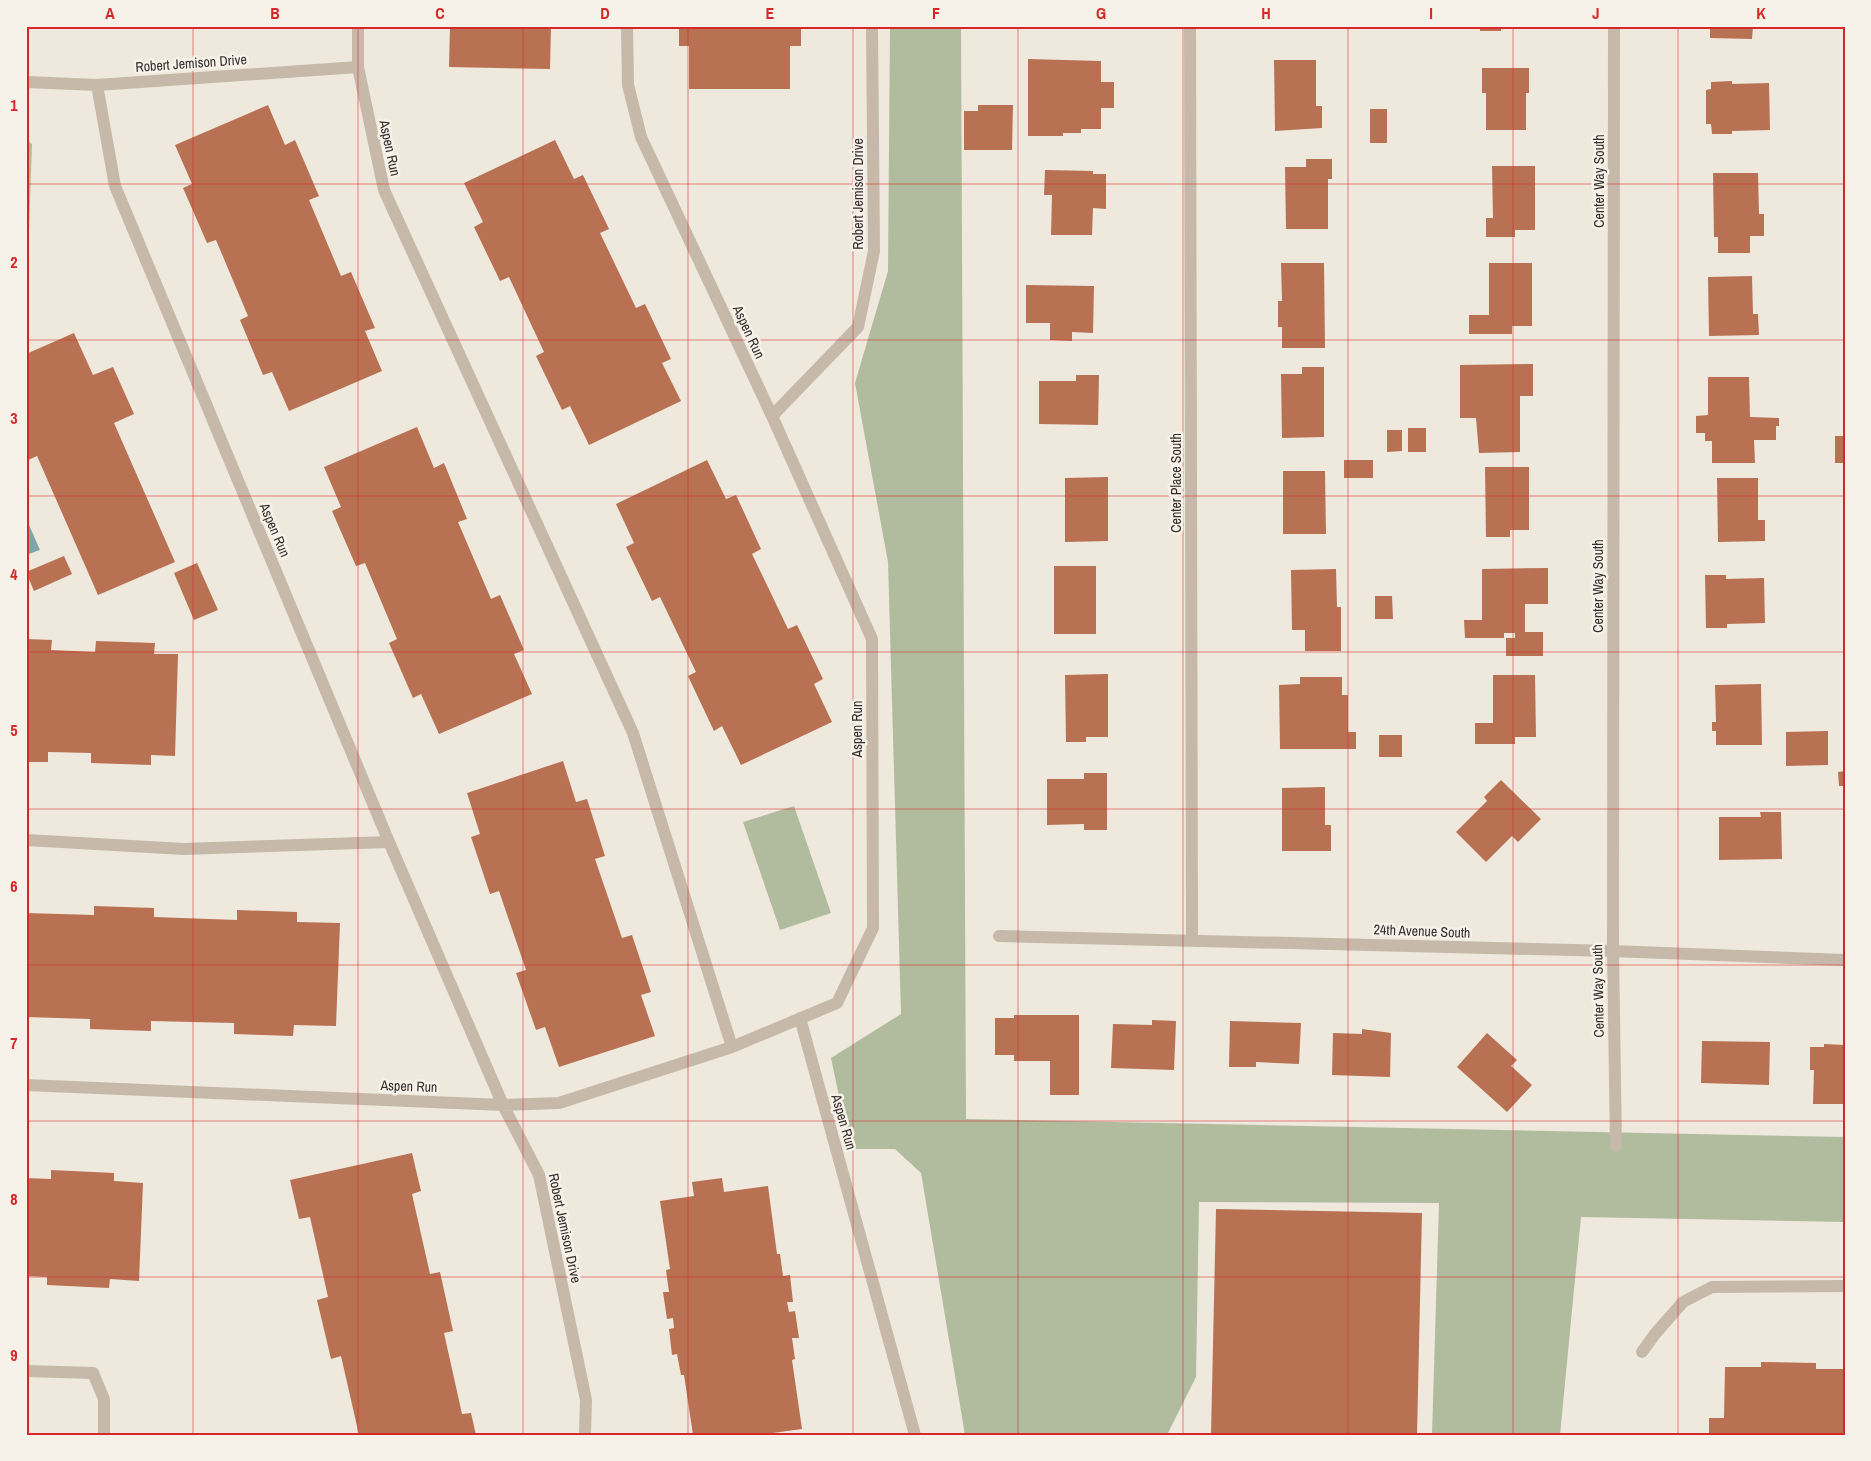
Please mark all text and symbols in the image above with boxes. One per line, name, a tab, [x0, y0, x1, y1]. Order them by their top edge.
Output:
text: A	[105, 2, 115, 24]
text: B	[270, 2, 280, 24]
text: C	[435, 2, 445, 24]
text: D	[600, 2, 610, 24]
text: E	[766, 2, 775, 24]
text: F	[932, 2, 940, 24]
text: G	[1096, 2, 1106, 24]
text: H	[1261, 2, 1271, 24]
text: I	[1429, 2, 1433, 24]
text: J	[1592, 2, 1600, 24]
text: K	[1756, 2, 1766, 24]
street label: Robert Jemison Drive	[135, 50, 247, 76]
text: 1	[10, 94, 18, 116]
street label: Aspen Run	[375, 117, 405, 178]
street label: Center Way South	[1590, 134, 1608, 228]
street label: Robert Jemison Drive	[849, 138, 867, 250]
text: 2	[10, 251, 18, 273]
street label: Aspen Run	[728, 302, 769, 362]
text: 3	[10, 407, 18, 429]
street label: Center Place South	[1167, 433, 1185, 533]
street label: Aspen Run	[255, 499, 294, 560]
street label: Center Way South	[1589, 539, 1607, 633]
text: 4	[10, 563, 18, 585]
street label: Aspen Run	[848, 701, 866, 758]
text: 5	[10, 719, 18, 741]
text: 6	[10, 875, 18, 897]
street label: 24th Avenue South	[1373, 920, 1471, 942]
street label: Center Way South	[1588, 944, 1608, 1038]
text: 7	[10, 1032, 18, 1054]
street label: Aspen Run	[379, 1076, 438, 1096]
street label: Aspen Run	[827, 1091, 860, 1152]
street label: Robert Jemison Drive	[545, 1172, 585, 1284]
text: 8	[10, 1188, 18, 1210]
text: 9	[10, 1344, 18, 1366]

